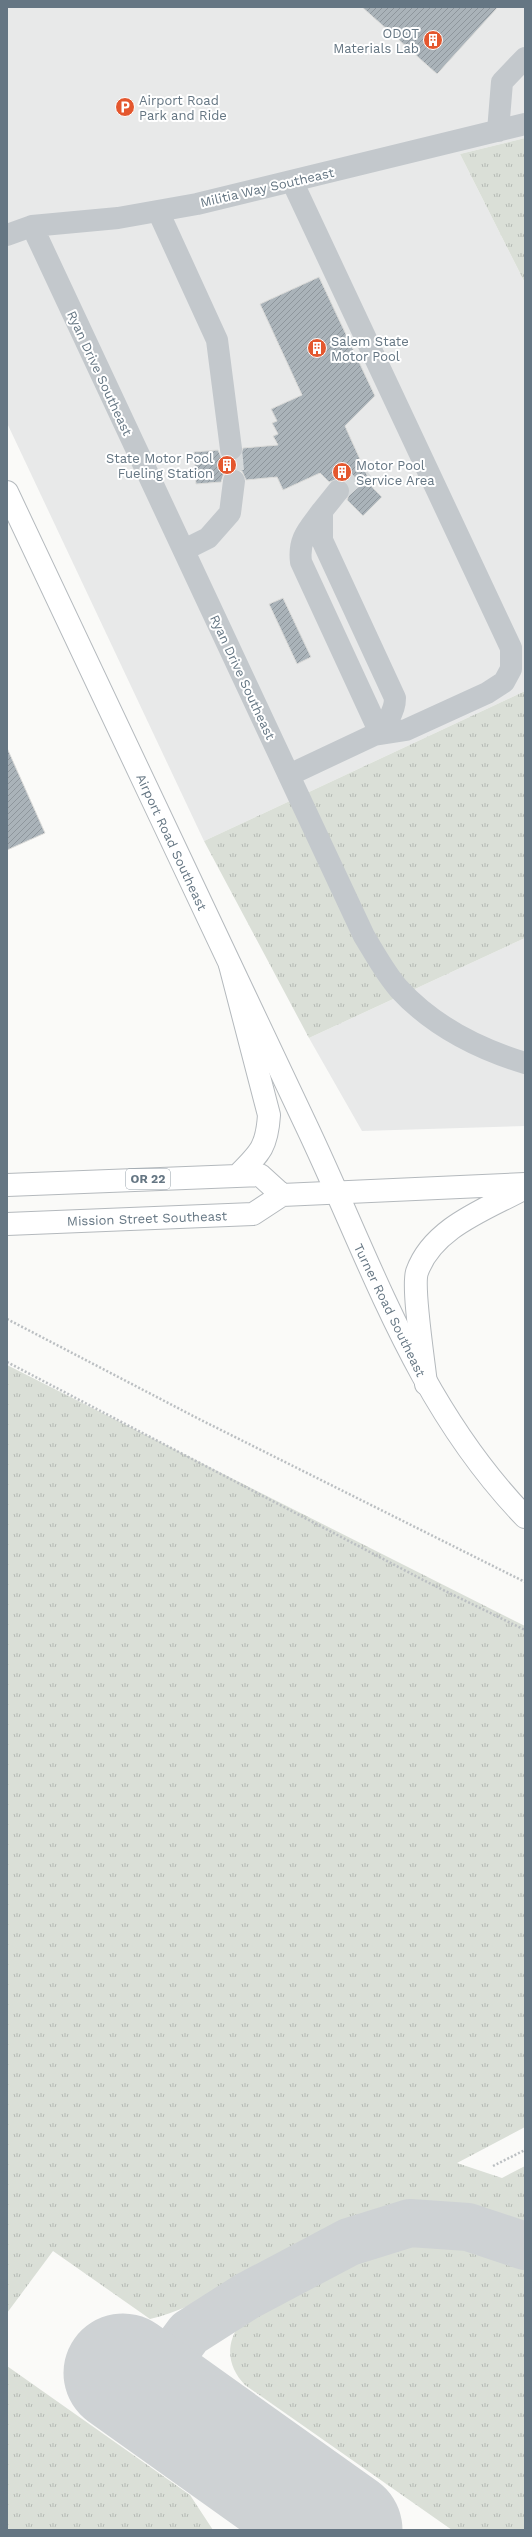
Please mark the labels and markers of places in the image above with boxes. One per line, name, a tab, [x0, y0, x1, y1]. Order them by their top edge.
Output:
place label: ODOT Materials Lab	[333, 26, 419, 56]
building icon: ODOT Materials Lab	[422, 29, 444, 51]
place label: Airport Road Park and Ride	[139, 93, 227, 123]
parking icon: Airport Road Park and Ride	[114, 96, 136, 118]
place label: Salem State Motor Pool	[331, 334, 409, 364]
building icon: Salem State Motor Pool	[306, 337, 328, 359]
place label: State Motor Pool Fueling Station	[106, 451, 213, 481]
building icon: State Motor Pool Fueling Station	[216, 454, 238, 476]
place label: Motor Pool Service Area	[356, 458, 435, 488]
building icon: Motor Pool Service Area	[331, 461, 353, 483]

